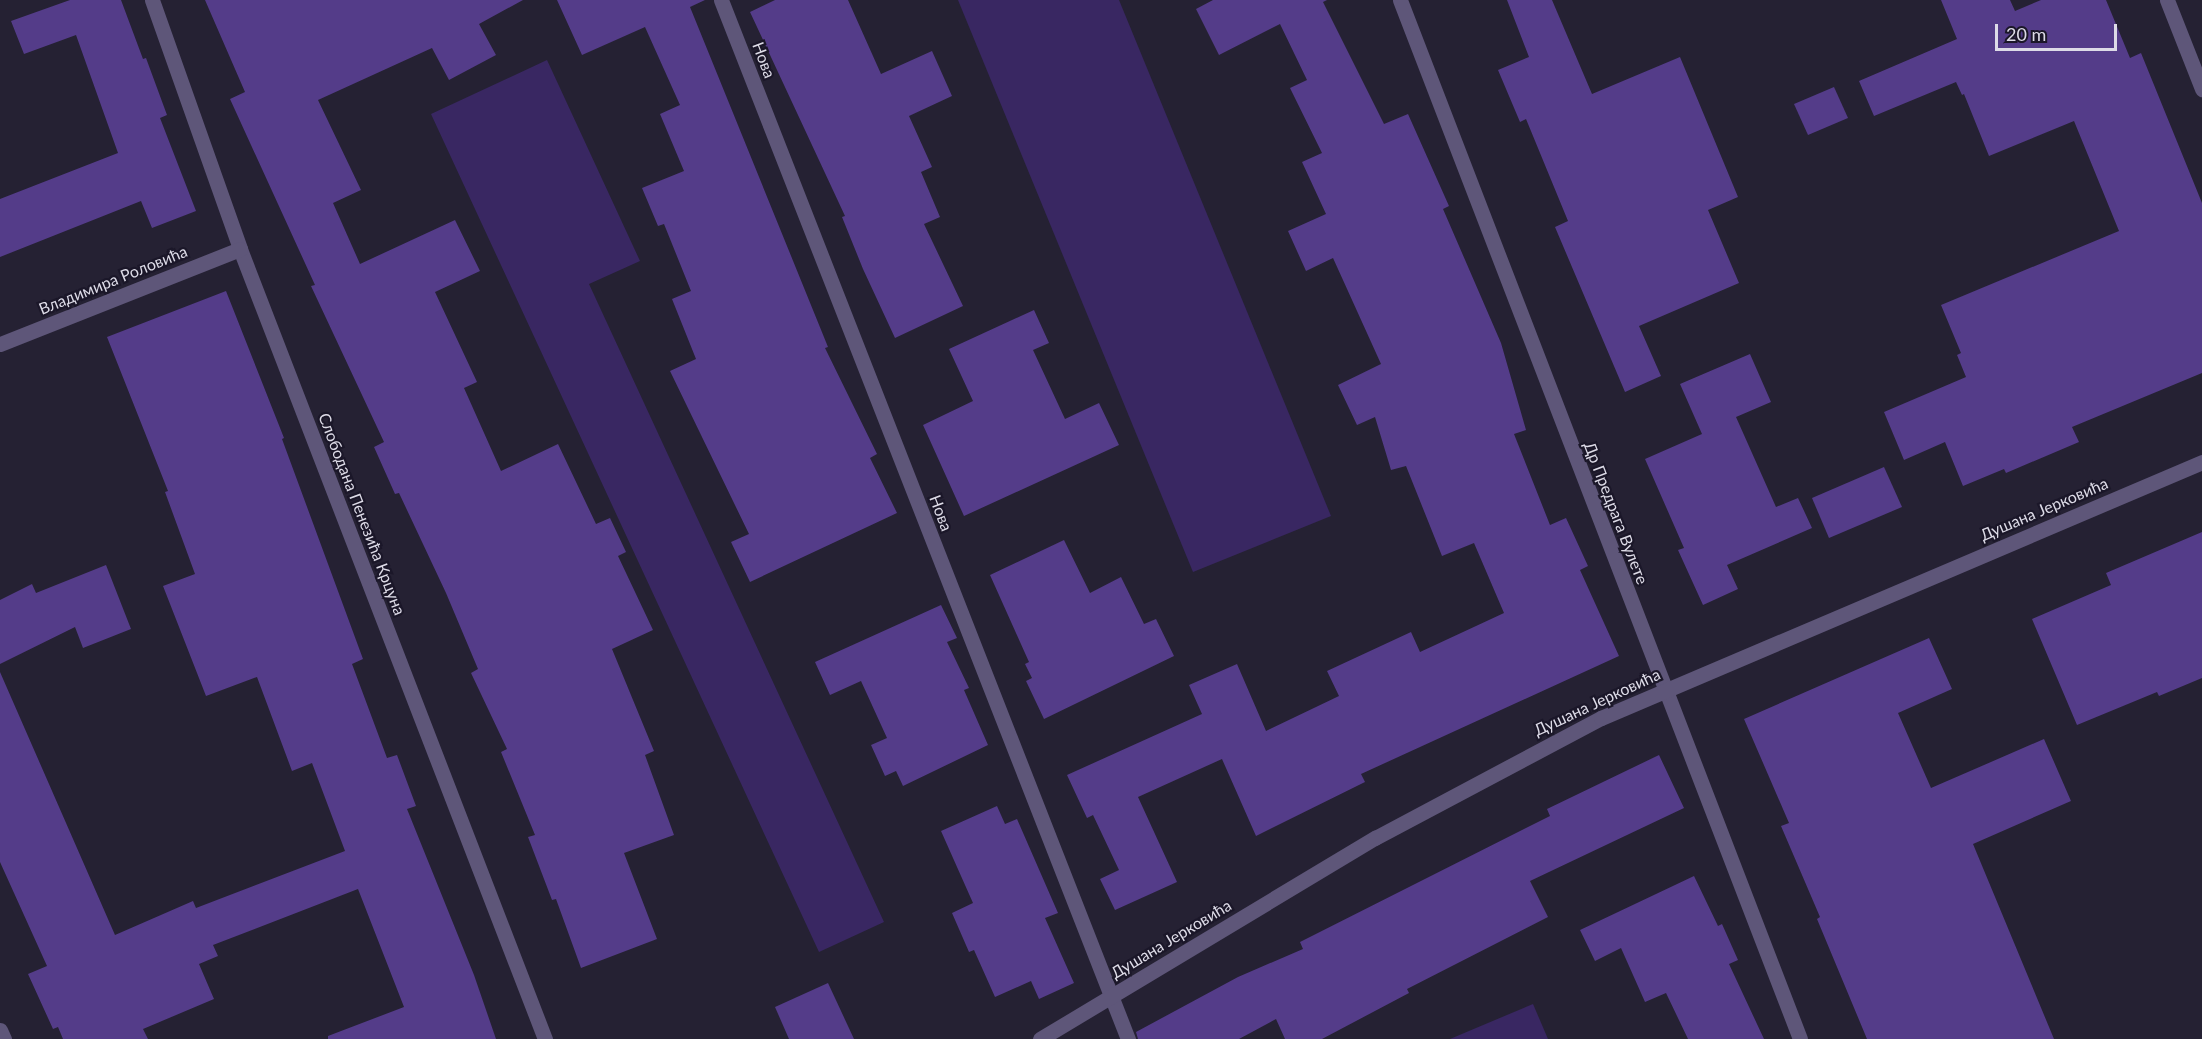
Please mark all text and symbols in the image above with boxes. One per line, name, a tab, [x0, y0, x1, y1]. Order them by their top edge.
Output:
scale bar	[1998, 12, 2120, 50]
text: 20 m	[2006, 23, 2046, 45]
street label: Нова	[748, 39, 780, 81]
street label: Владимира Роловића	[36, 241, 190, 319]
street label: Слободана Пенезића Крцуна	[315, 410, 409, 618]
street label: Др Предрага Вулете	[1580, 439, 1652, 587]
street label: Душана Јерковића	[1977, 473, 2111, 545]
street label: Нова	[925, 492, 957, 534]
street label: Душана Јерковића	[1531, 664, 1663, 740]
street label: Душана Јерковића	[1107, 895, 1235, 983]

